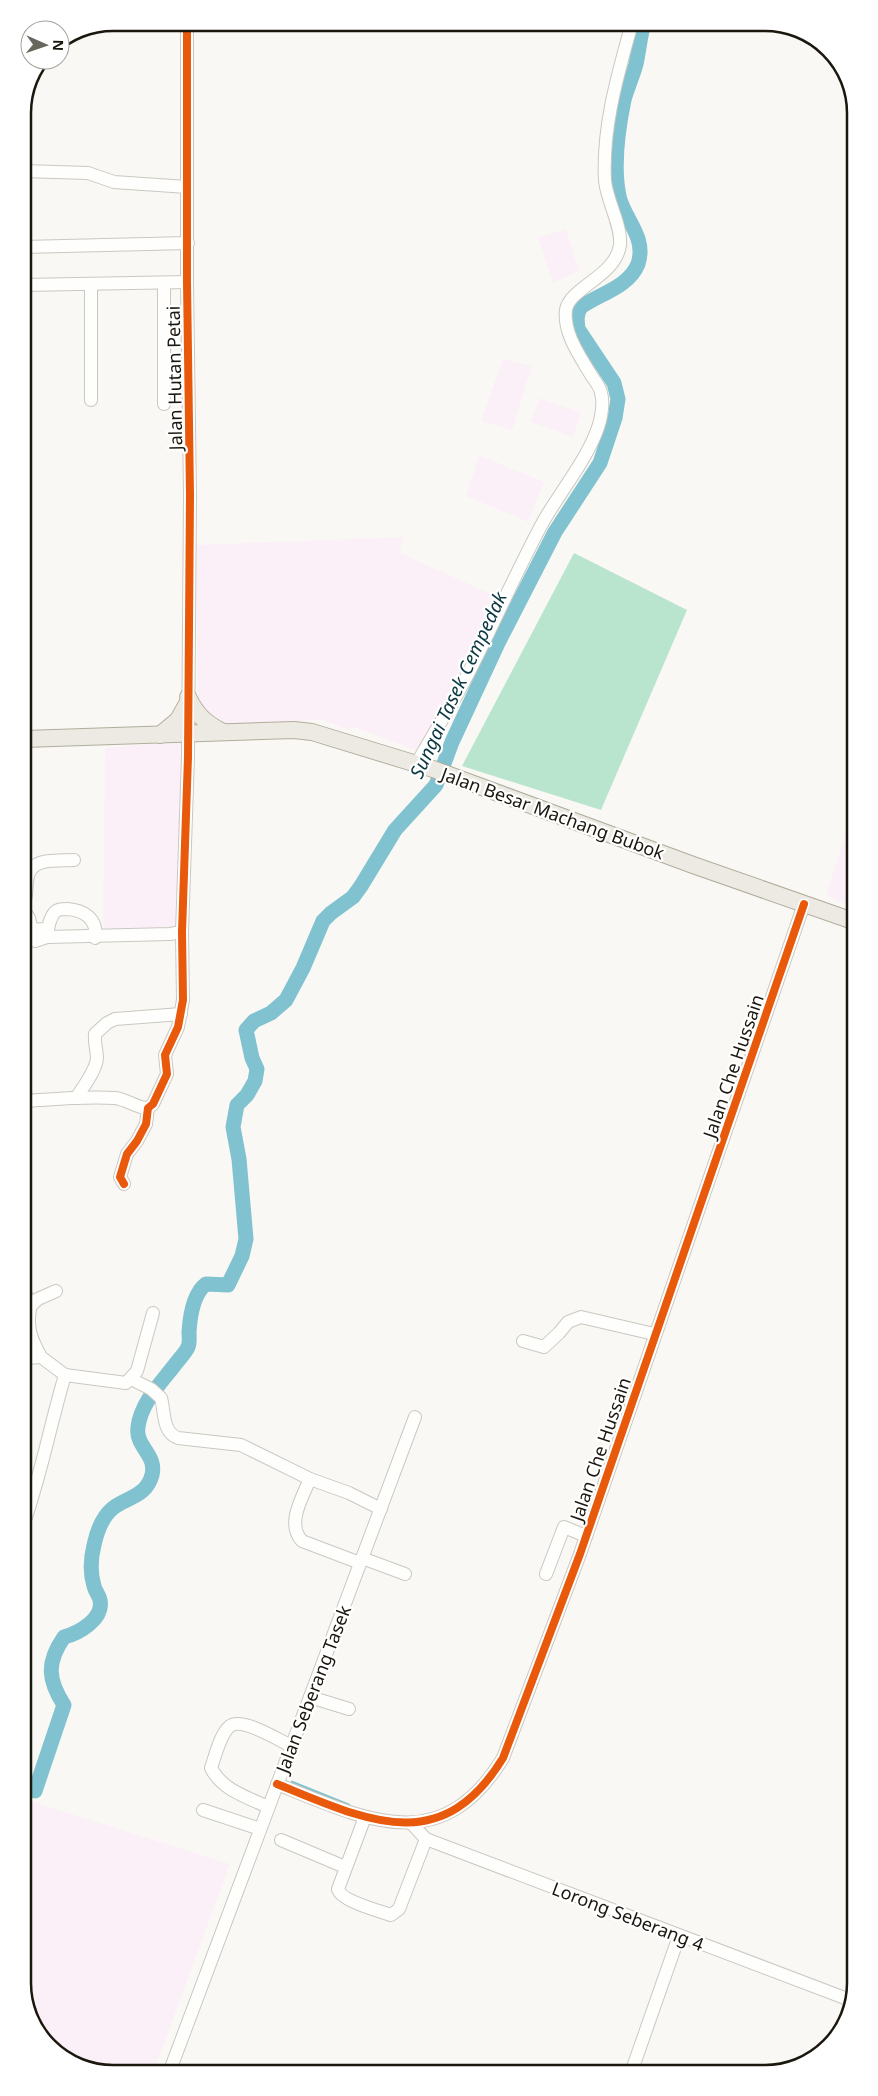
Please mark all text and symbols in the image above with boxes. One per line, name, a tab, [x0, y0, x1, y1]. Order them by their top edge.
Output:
north arrow	[20, 20, 70, 70]
text: N	[49, 39, 68, 51]
street label: Jalan Hutan Petai	[161, 305, 187, 453]
water label: Sungai Tasek Cempedak	[403, 587, 513, 782]
street label: Jalan Besar Machang Bubok	[436, 761, 668, 865]
street label: Jalan Che Hussain	[697, 991, 769, 1143]
street label: Jalan Che Hussain	[564, 1374, 636, 1526]
street label: Jalan Seberang Tasek	[269, 1601, 356, 1778]
street label: Lorong Seberang 4	[549, 1876, 707, 1956]

